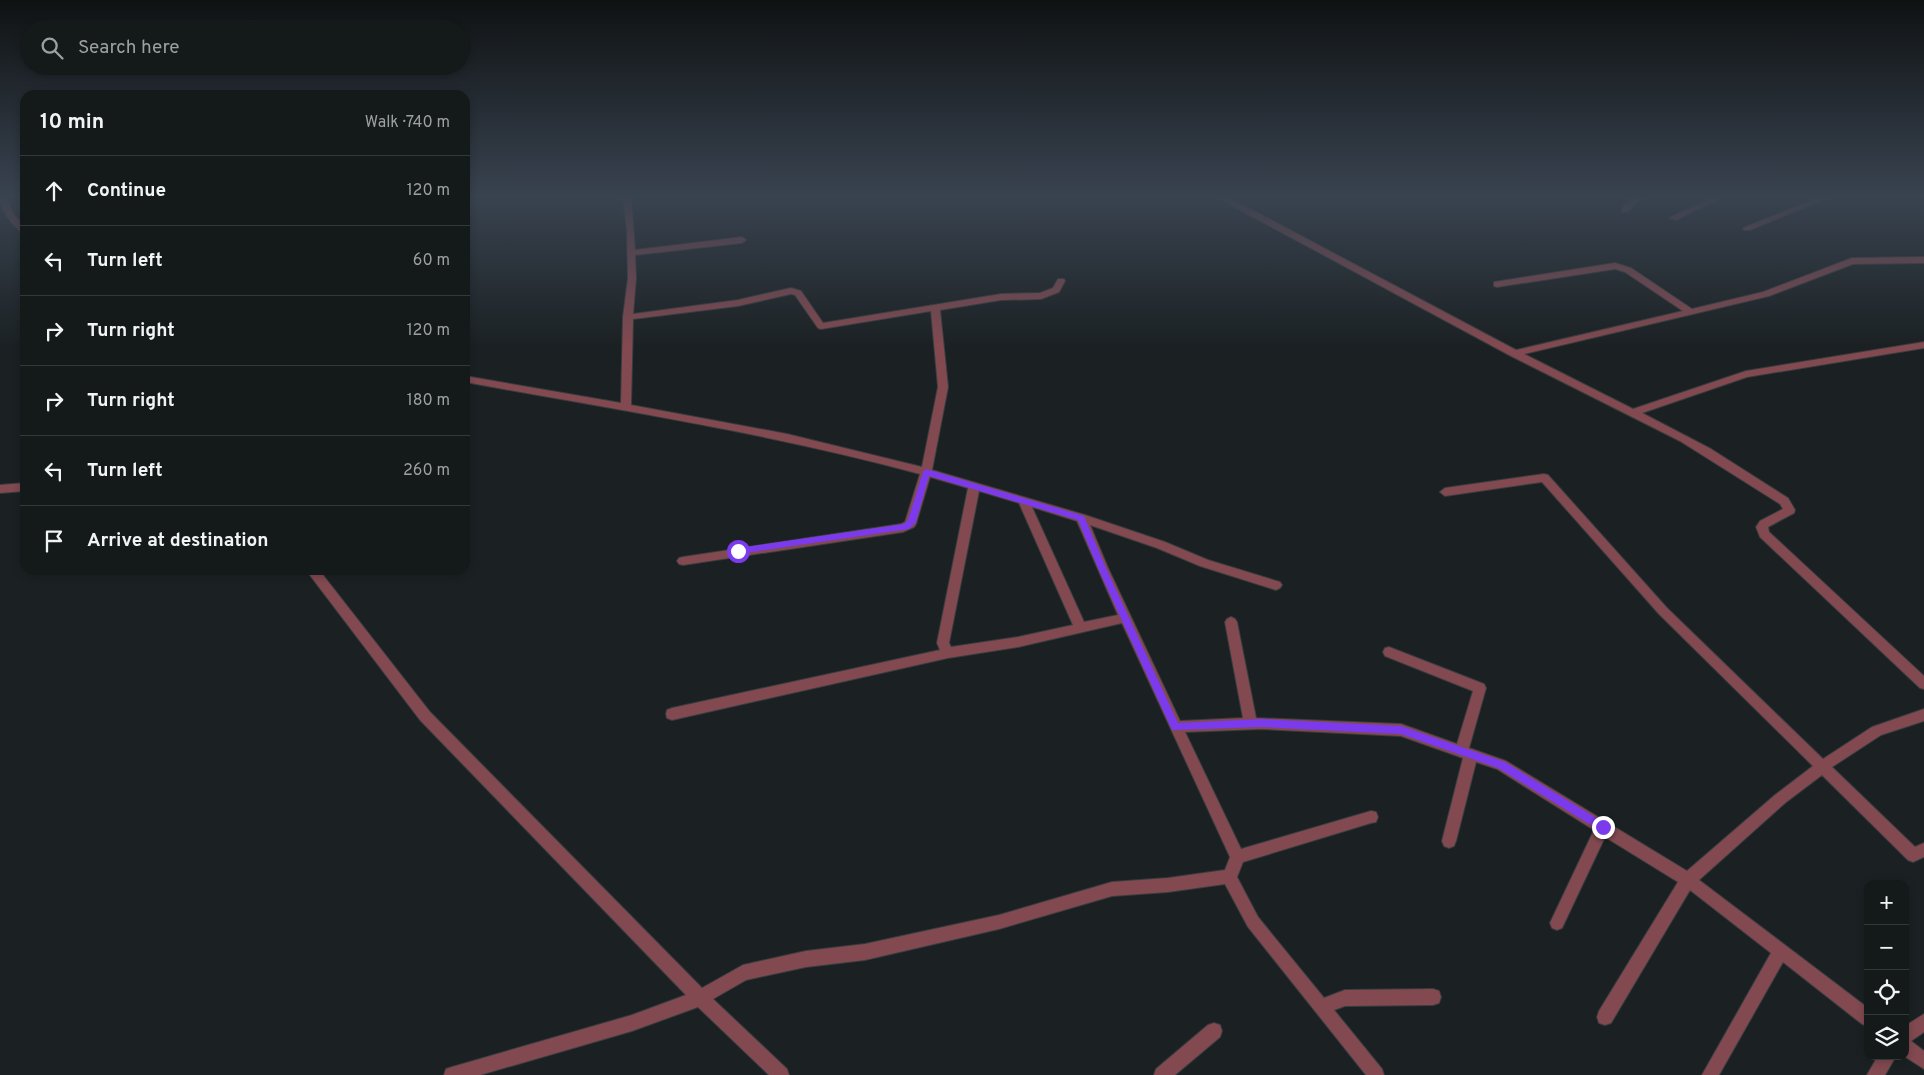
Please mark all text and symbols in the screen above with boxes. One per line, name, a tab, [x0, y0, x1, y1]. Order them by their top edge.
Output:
search box	[20, 20, 470, 75]
icon: search	[38, 34, 66, 62]
text: Search here	[78, 36, 180, 60]
text: 10 min	[40, 109, 104, 136]
text: Walk · 740 m	[365, 113, 450, 133]
icon: ahead	[40, 177, 68, 205]
text: Continue	[87, 179, 166, 203]
text: 120 m	[407, 181, 450, 201]
icon: left	[40, 247, 68, 275]
text: Turn left	[87, 249, 163, 273]
text: 60 m	[413, 251, 450, 271]
icon: right	[40, 317, 68, 345]
text: Turn right	[87, 319, 175, 343]
text: 120 m	[407, 321, 450, 341]
icon: right	[40, 387, 68, 415]
text: Turn right	[87, 389, 175, 413]
text: 180 m	[407, 391, 450, 411]
icon: left	[40, 457, 68, 485]
text: Turn left	[87, 459, 163, 483]
text: 260 m	[403, 461, 450, 481]
icon: arrive	[40, 527, 68, 555]
text: Arrive at destination	[87, 529, 268, 553]
route start	[727, 540, 750, 563]
route end	[1592, 816, 1615, 839]
map controls	[1864, 880, 1909, 1060]
button: +	[1864, 880, 1909, 925]
button: −	[1864, 925, 1909, 970]
button: locate	[1864, 970, 1909, 1015]
button: layers	[1864, 1015, 1909, 1060]

